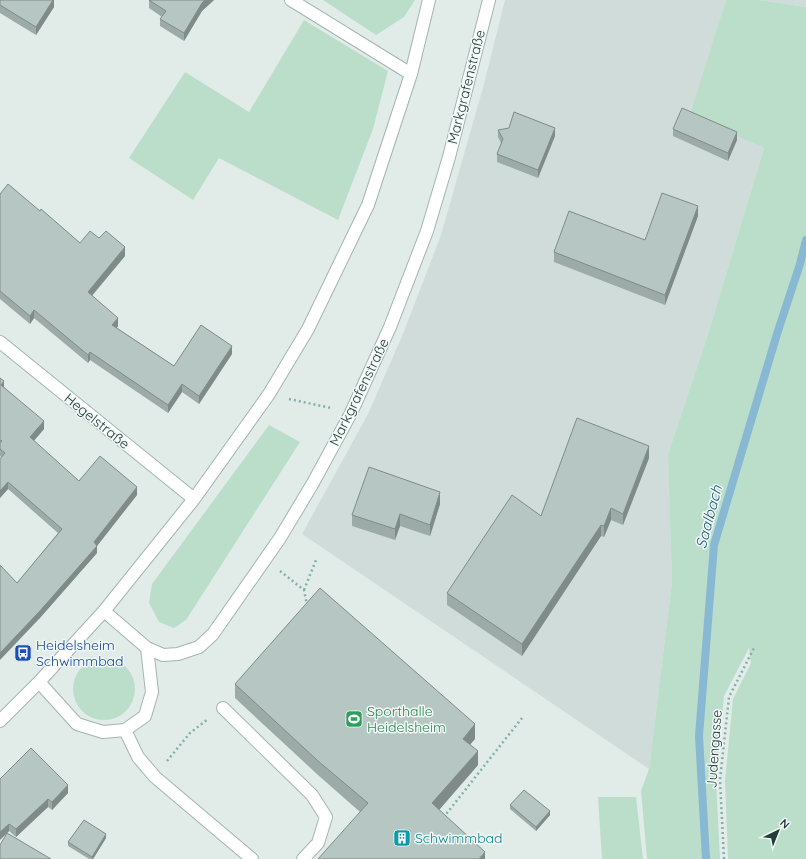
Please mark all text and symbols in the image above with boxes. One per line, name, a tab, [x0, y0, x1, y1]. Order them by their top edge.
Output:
street label: Markgrafenstraße	[443, 28, 489, 146]
street label: Markgrafenstraße	[325, 335, 393, 449]
street label: Hegelstraße	[61, 389, 133, 453]
water label: Saalbach	[691, 483, 726, 551]
place label: Heidelsheim Schwimmbad	[36, 636, 124, 670]
bus stop icon: Heidelsheim Schwimmbad	[13, 643, 33, 663]
place label: Sporthalle Heidelsheim	[367, 702, 446, 736]
sports icon: Sporthalle Heidelsheim	[344, 709, 364, 729]
street label: Judengasse	[702, 709, 726, 789]
north arrow	[758, 811, 798, 851]
text: N	[777, 816, 793, 832]
building icon: Schwimmbad	[392, 828, 412, 848]
place label: Schwimmbad	[415, 829, 503, 847]

